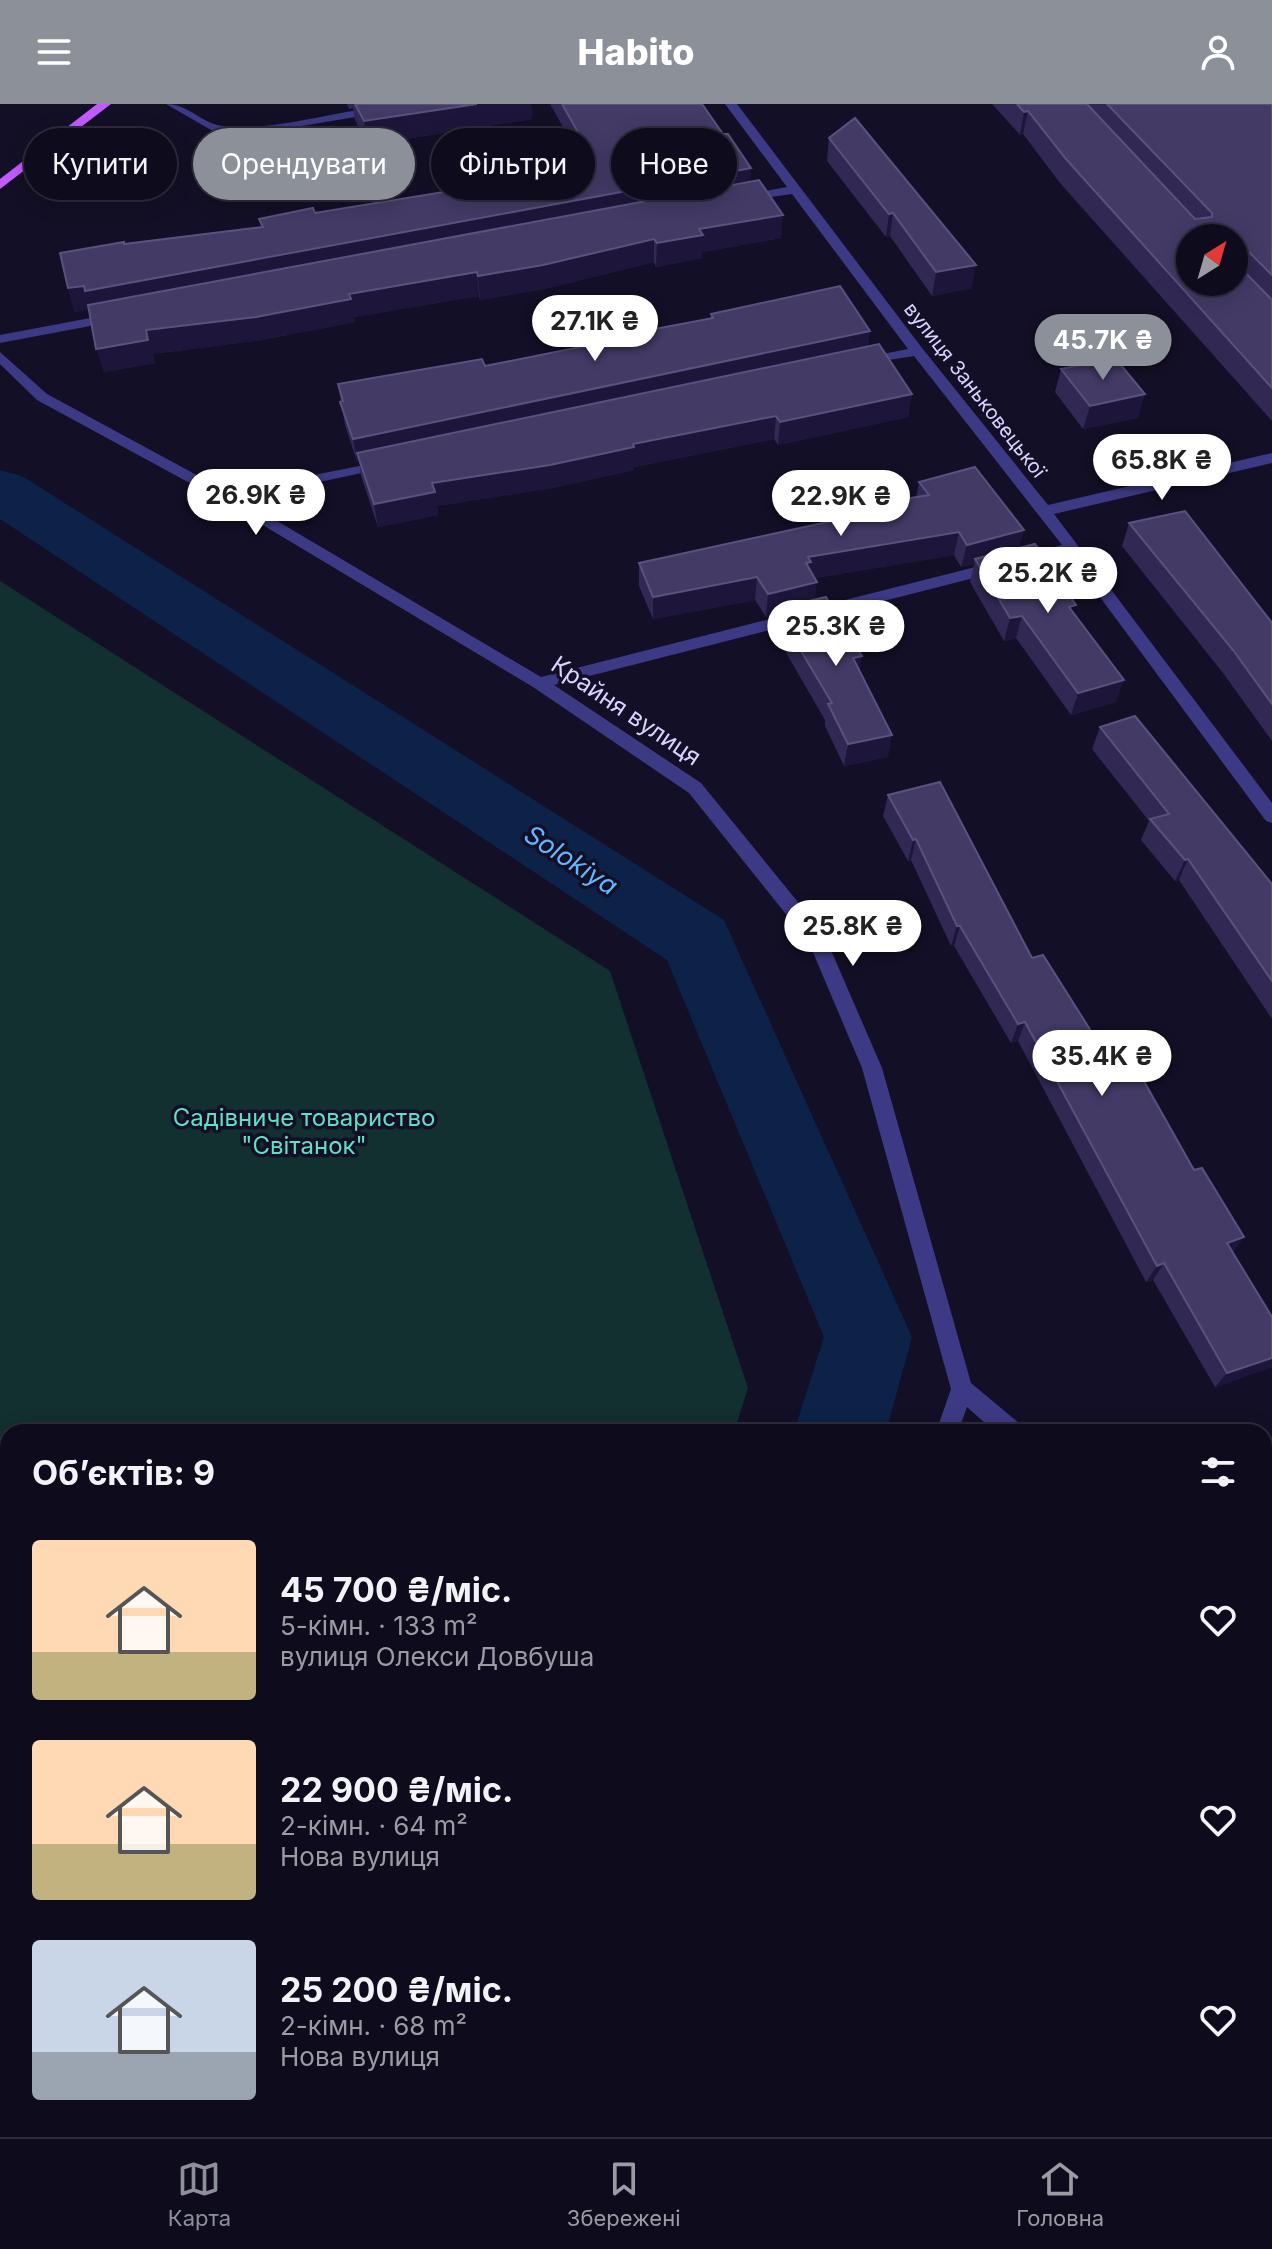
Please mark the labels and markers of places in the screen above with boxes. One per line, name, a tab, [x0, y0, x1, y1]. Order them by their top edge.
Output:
pin: 27.1K ₴	[521, 295, 669, 363]
pin: 45.7K ₴	[1029, 314, 1177, 382]
pin: 65.8K ₴	[1088, 434, 1236, 502]
pin: 26.9K ₴	[182, 469, 330, 537]
pin: 22.9K ₴	[767, 470, 915, 538]
pin: 25.2K ₴	[974, 547, 1122, 615]
pin: 25.3K ₴	[762, 600, 910, 668]
pin: 25.8K ₴	[779, 900, 927, 968]
pin: 35.4K ₴	[1028, 1030, 1176, 1098]

